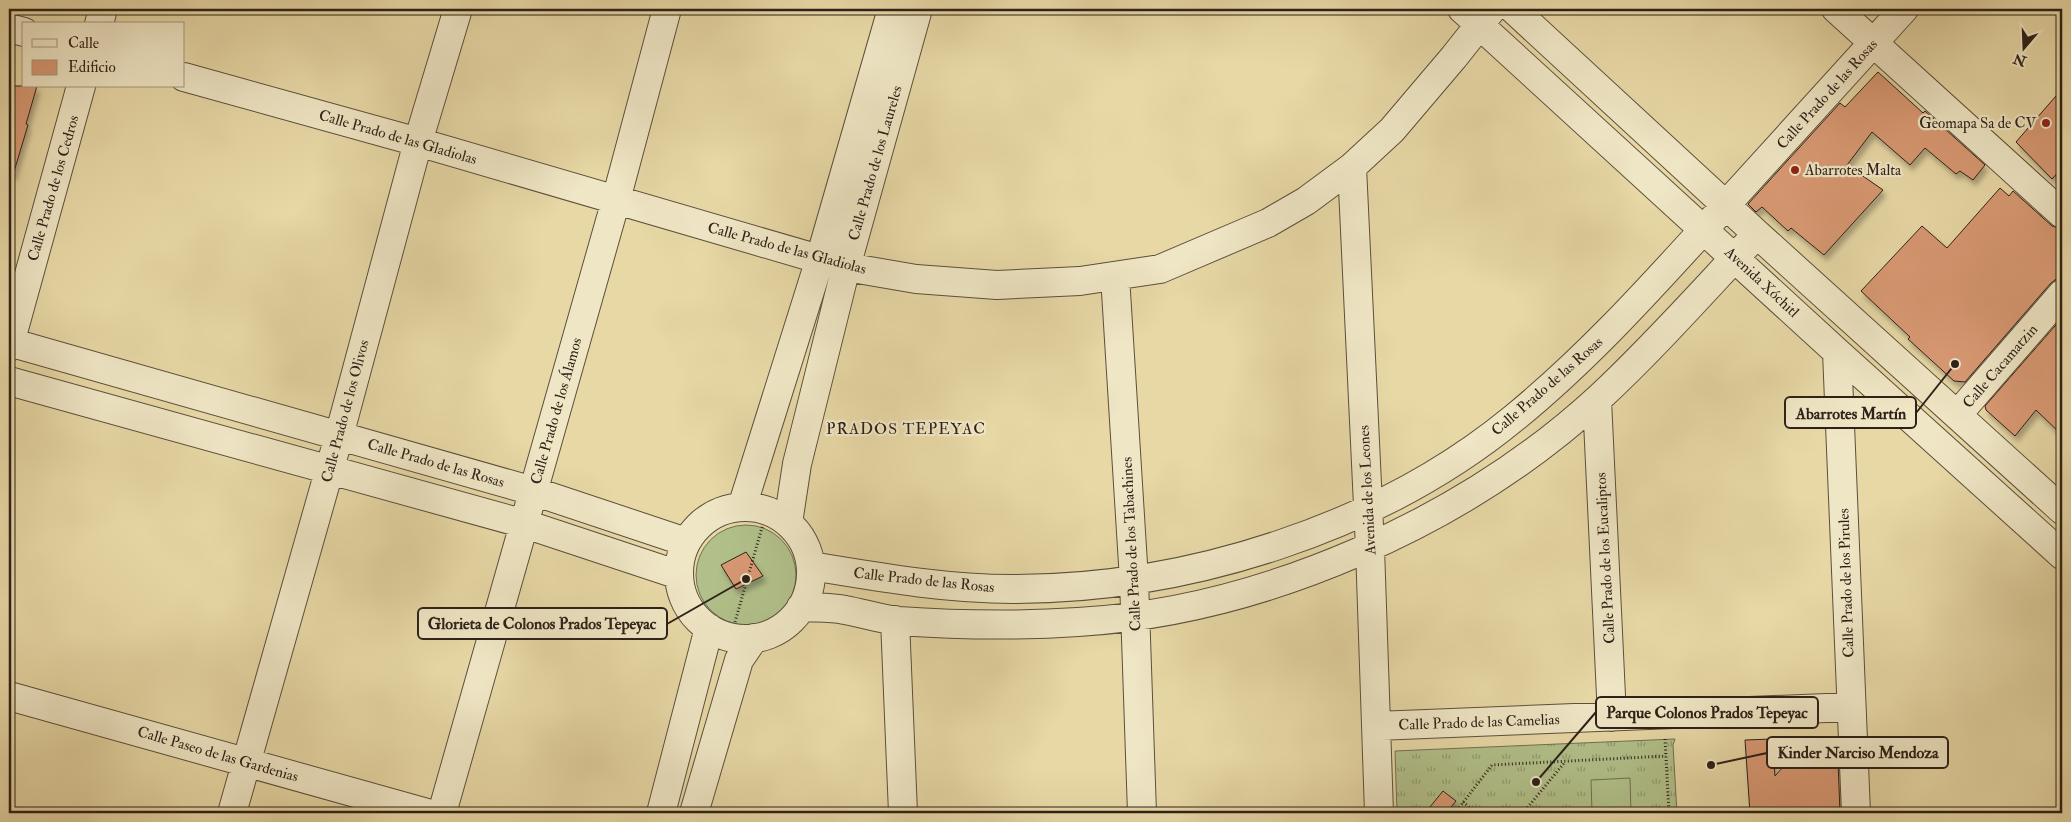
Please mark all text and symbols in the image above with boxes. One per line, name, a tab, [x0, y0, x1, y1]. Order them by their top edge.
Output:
legend	[22, 22, 185, 88]
north arrow	[1998, 22, 2048, 72]
text: Calle	[68, 34, 99, 53]
street label: Calle Prado de las Rosas	[1773, 35, 1882, 153]
text: N	[2011, 50, 2030, 70]
text: Edificio	[68, 58, 116, 77]
street label: Calle Prado de los Laureles	[844, 84, 907, 243]
street label: Calle Prado de las Gladiolas	[317, 106, 479, 169]
street label: Calle Prado de los Cedros	[24, 113, 83, 263]
place label: Geomapa Sa de CV	[1919, 114, 2037, 134]
marker: Geomapa Sa de CV	[2040, 117, 2052, 129]
place label: Abarrotes Malta	[1804, 161, 1902, 180]
marker: Abarrotes Malta	[1789, 164, 1801, 176]
street label: Calle Prado de las Gladiolas	[705, 218, 868, 279]
street label: Avenida Xóchitl	[1720, 242, 1803, 322]
street label: Calle Cacamatzin	[1959, 320, 2042, 412]
street label: Calle Prado de las Rosas	[1488, 333, 1607, 440]
street label: Calle Prado de los Álamos	[524, 335, 587, 487]
street label: Calle Prado de los Olivos	[317, 338, 374, 485]
callout: Abarrotes Martín	[1785, 397, 1916, 428]
text: Abarrotes Martín	[1795, 404, 1907, 424]
district label: PRADOS TEPEYAC	[826, 419, 986, 439]
street label: Avenida de los Leones	[1355, 425, 1380, 556]
street label: Calle Prado de las Rosas	[365, 435, 507, 492]
street label: Calle Prado de los Tabachines	[1117, 456, 1146, 632]
street label: Calle Prado de los Eucaliptos	[1592, 472, 1620, 644]
street label: Calle Prado de los Pirules	[1834, 508, 1859, 658]
street label: Calle Prado de las Rosas	[852, 564, 995, 597]
callout: Glorieta de Colonos Prados Tepeyac	[418, 608, 667, 639]
text: Glorieta de Colonos Prados Tepeyac	[428, 614, 657, 635]
callout: Parque Colonos Prados Tepeyac	[1596, 697, 1818, 728]
text: Parque Colonos Prados Tepeyac	[1606, 703, 1808, 724]
street label: Calle Prado de las Camelias	[1398, 710, 1560, 735]
street label: Calle Paseo de las Gardenias	[135, 722, 301, 787]
callout: Kinder Narciso Mendoza	[1767, 737, 1948, 768]
text: Kinder Narciso Mendoza	[1777, 743, 1939, 763]

